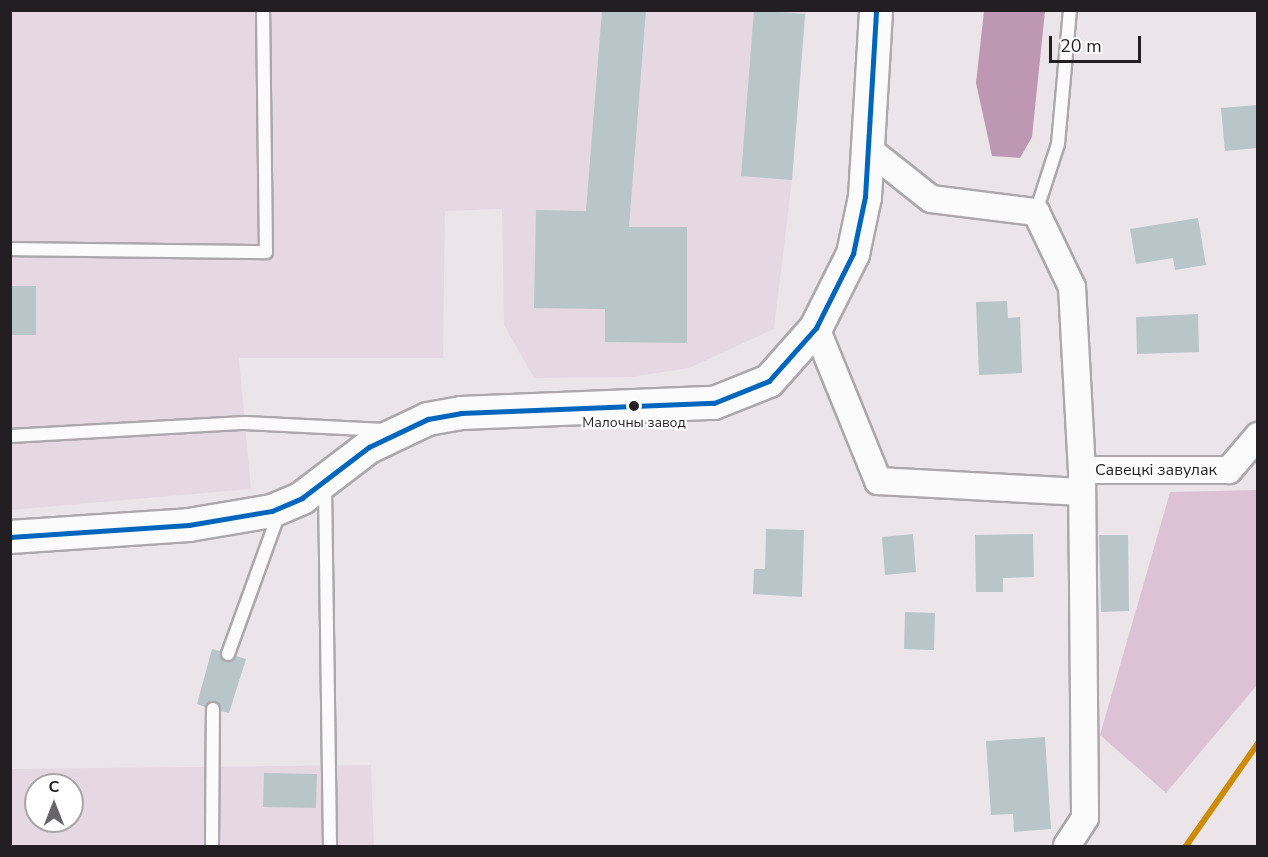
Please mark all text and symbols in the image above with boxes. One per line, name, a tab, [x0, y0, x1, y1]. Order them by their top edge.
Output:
scale bar	[1052, 24, 1144, 62]
text: 20 m	[1060, 34, 1102, 58]
marker: Малочны завод	[628, 400, 640, 412]
place label: Малочны завод	[582, 415, 686, 431]
street label: Савецкі завулак	[1095, 460, 1217, 480]
north arrow	[24, 773, 84, 833]
text: С	[49, 776, 59, 798]

